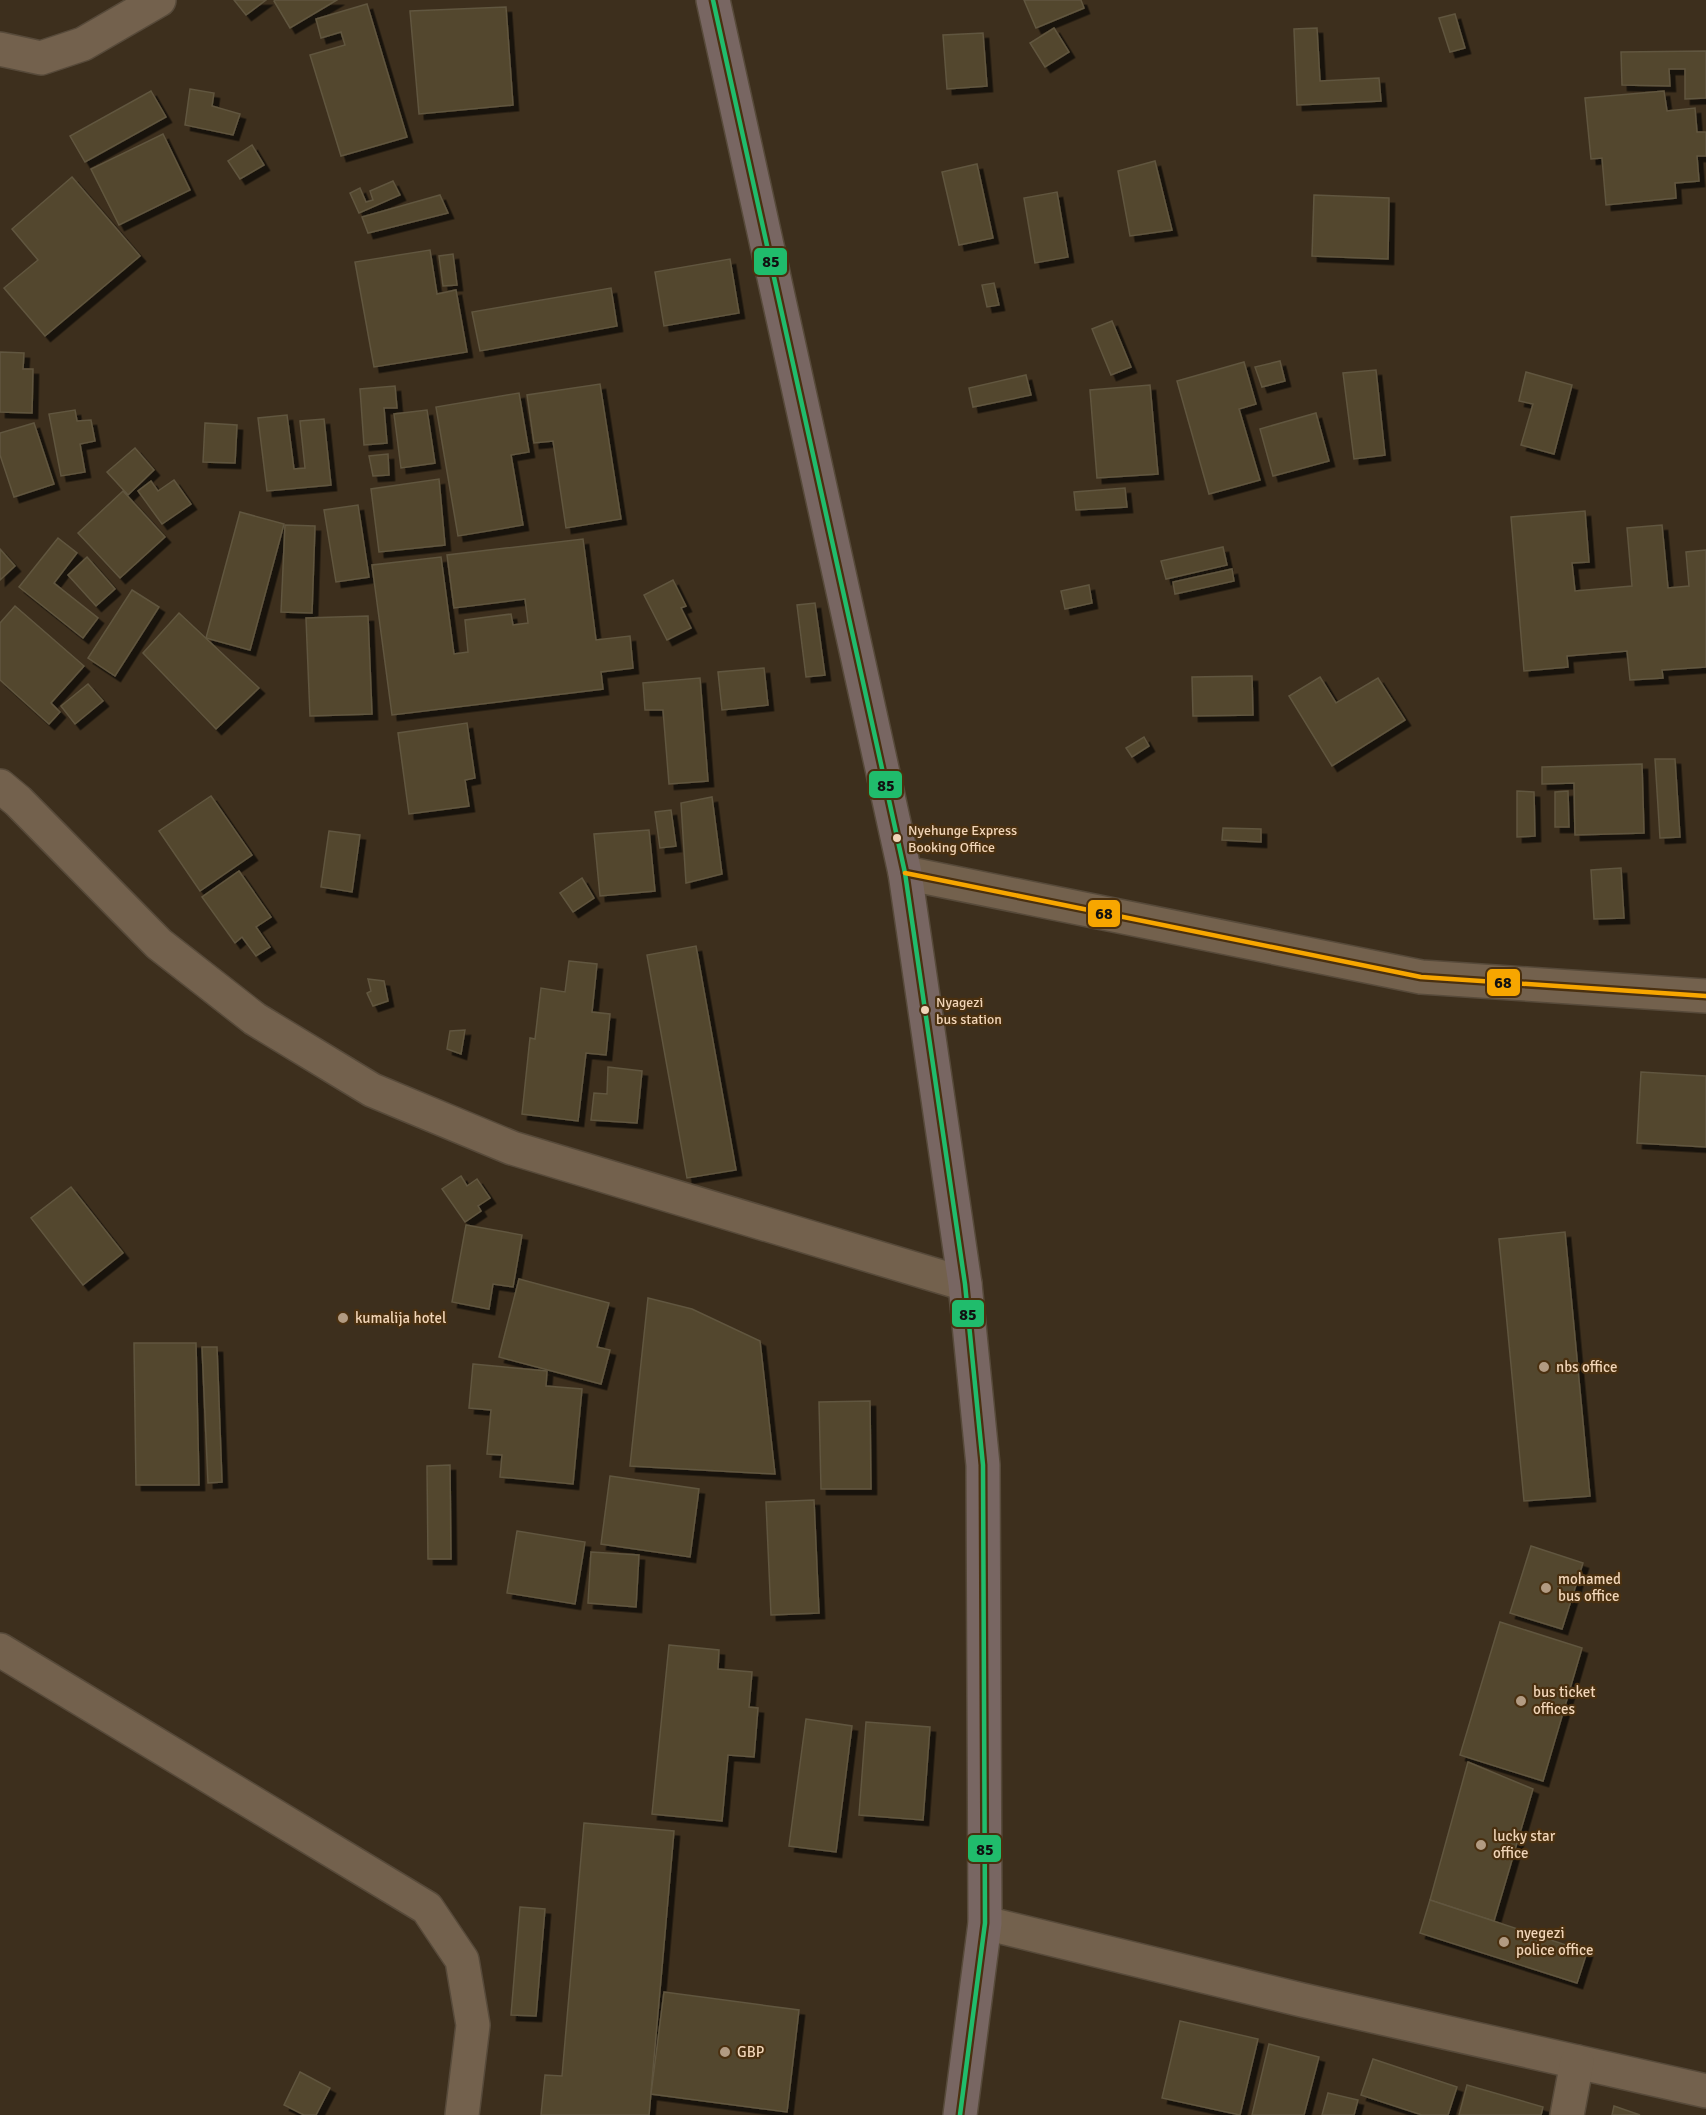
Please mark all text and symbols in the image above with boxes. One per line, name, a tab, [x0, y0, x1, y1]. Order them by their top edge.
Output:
line badge: 85	[753, 247, 788, 276]
text: 85	[762, 252, 780, 272]
line badge: 85	[868, 770, 903, 799]
text: 85	[877, 776, 895, 796]
place label: Nyehunge Express Booking Office	[908, 822, 1017, 856]
marker: Nyehunge Express Booking Office	[891, 832, 903, 844]
line badge: 68	[1087, 899, 1121, 928]
text: 68	[1095, 904, 1113, 924]
line badge: 68	[1486, 968, 1521, 997]
text: 68	[1494, 973, 1512, 993]
place label: Nyagezi bus station	[936, 994, 1002, 1028]
marker: Nyagezi bus station	[919, 1004, 931, 1016]
line badge: 85	[951, 1299, 985, 1328]
text: 85	[959, 1305, 977, 1325]
place label: kumalija hotel	[355, 1309, 446, 1327]
marker: kumalija hotel	[336, 1311, 350, 1325]
place label: nbs office	[1556, 1358, 1617, 1376]
marker: nbs office	[1537, 1360, 1551, 1374]
place label: mohamed bus office	[1558, 1570, 1621, 1605]
marker: mohamed bus office	[1539, 1581, 1553, 1595]
place label: bus ticket offices	[1533, 1683, 1595, 1718]
marker: bus ticket offices	[1514, 1694, 1528, 1708]
place label: lucky star office	[1493, 1827, 1556, 1862]
line badge: 85	[967, 1834, 1002, 1863]
marker: lucky star office	[1474, 1838, 1488, 1852]
text: 85	[976, 1840, 994, 1860]
place label: nyegezi police office	[1516, 1924, 1593, 1959]
marker: nyegezi police office	[1497, 1935, 1511, 1949]
place label: GBP	[737, 2043, 764, 2061]
marker: GBP	[718, 2045, 732, 2059]

